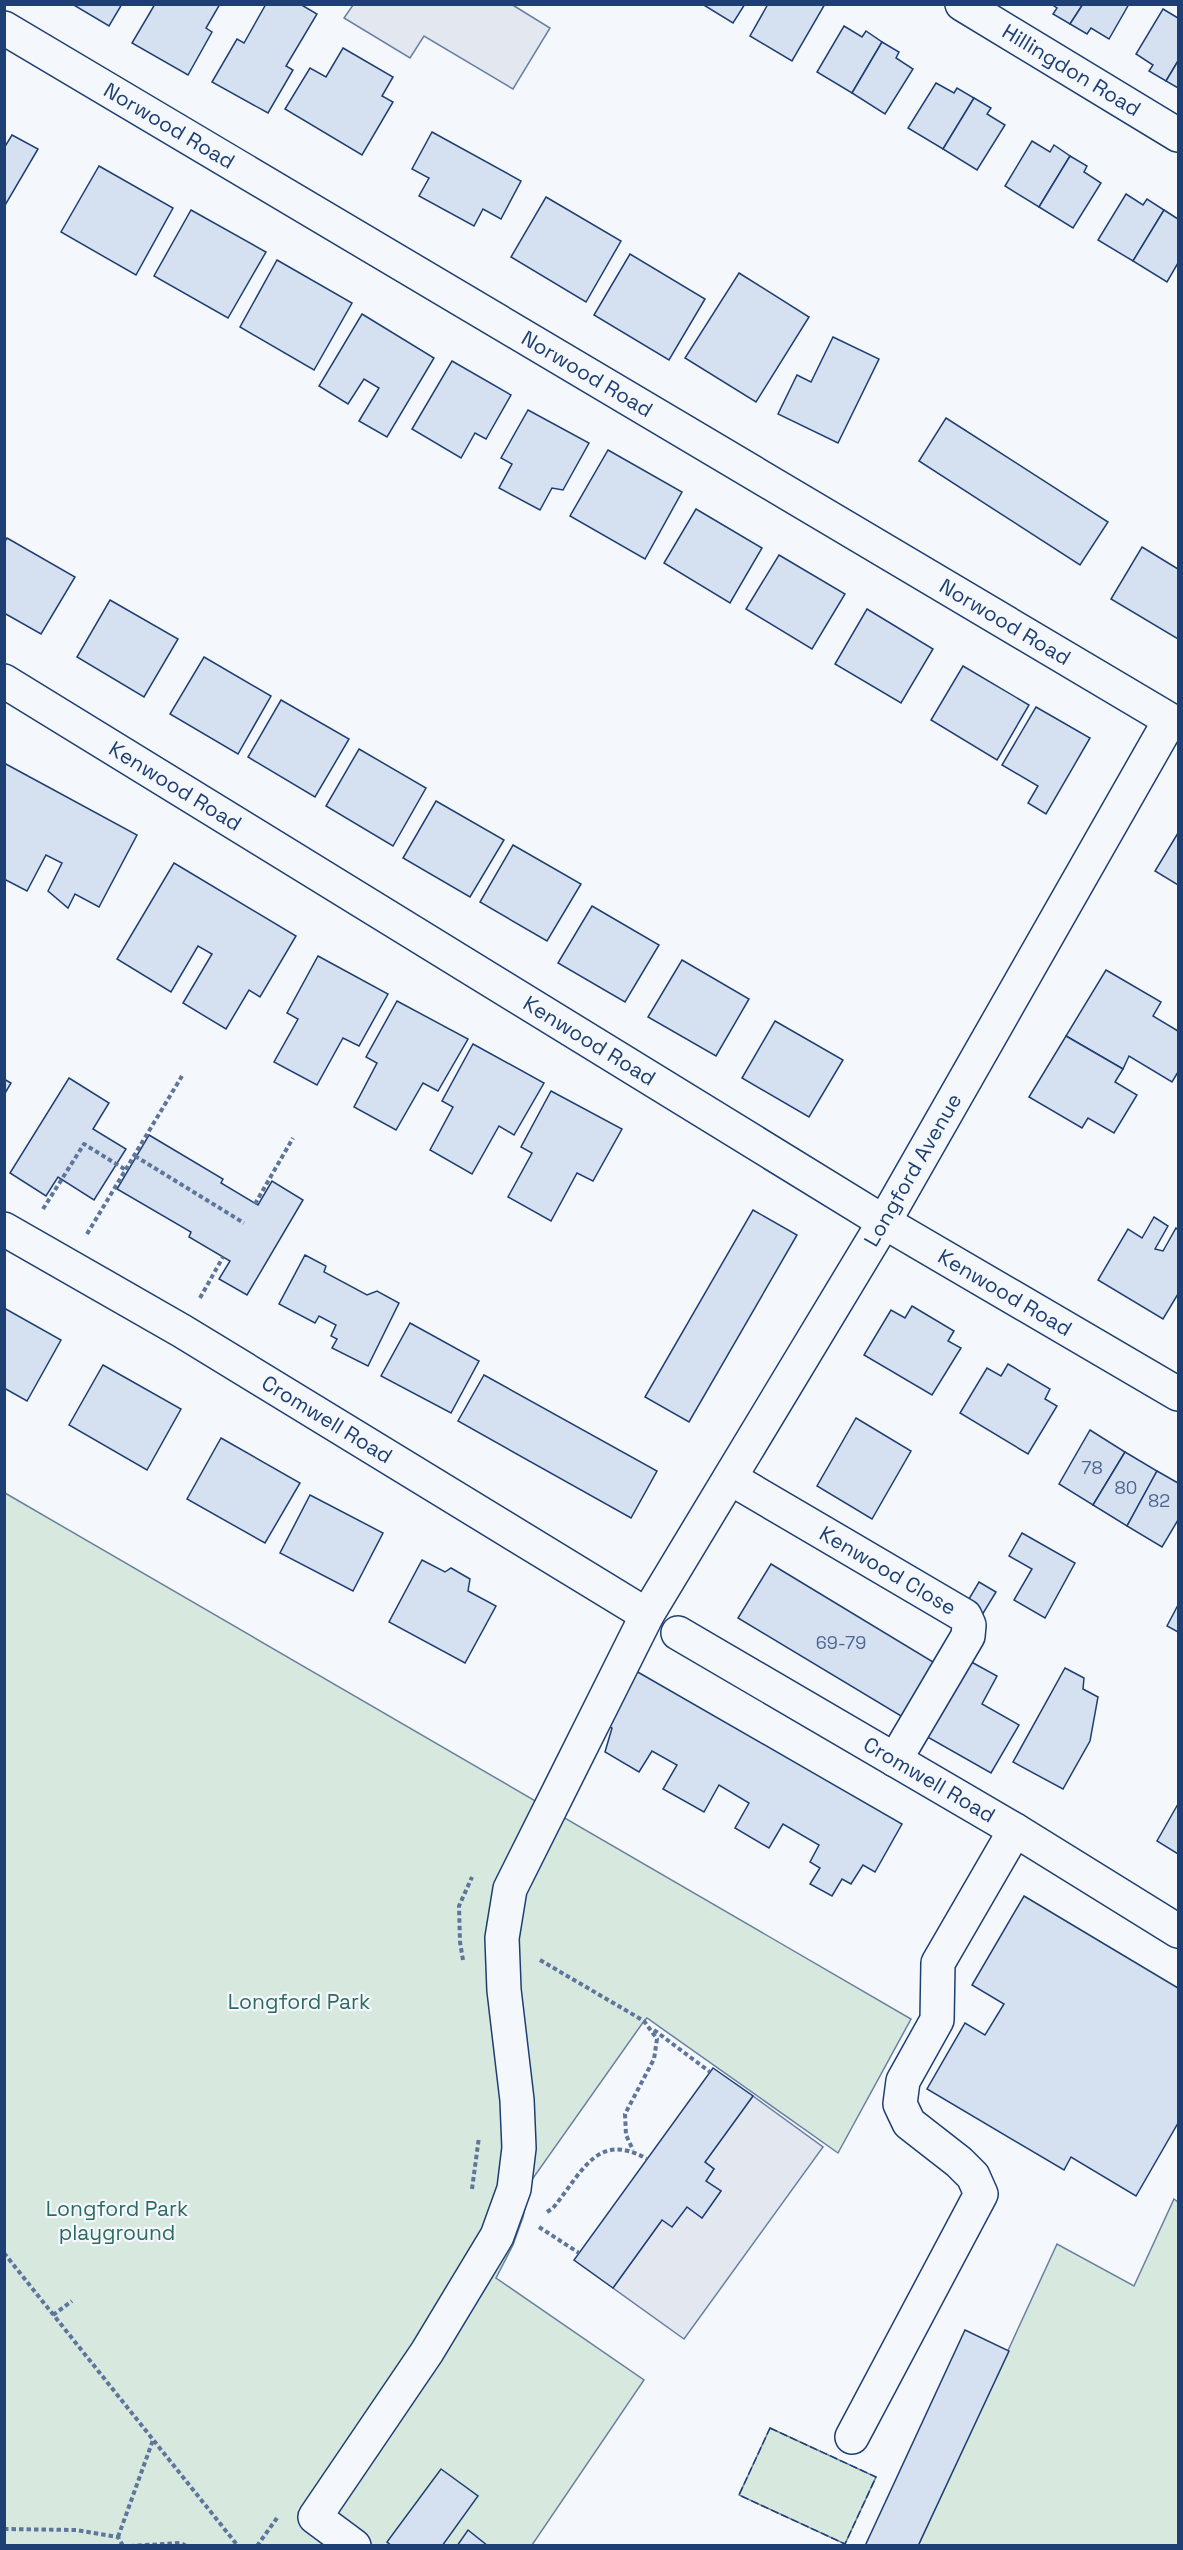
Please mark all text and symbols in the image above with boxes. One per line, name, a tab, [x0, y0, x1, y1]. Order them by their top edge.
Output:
street label: Hillingdon Road	[998, 18, 1146, 122]
street label: Norwood Road	[99, 76, 240, 175]
street label: Norwood Road	[517, 324, 658, 423]
street label: Norwood Road	[935, 572, 1076, 671]
street label: Kenwood Road	[104, 735, 247, 837]
street label: Kenwood Road	[518, 989, 661, 1091]
street label: Longford Avenue	[858, 1088, 967, 1251]
street label: Kenwood Road	[933, 1243, 1077, 1342]
street label: Cromwell Road	[257, 1369, 398, 1469]
house number: 78	[1081, 1456, 1103, 1479]
house number: 80	[1115, 1476, 1137, 1499]
house number: 82	[1148, 1489, 1170, 1512]
street label: Kenwood Close	[815, 1520, 961, 1621]
house number: 69-79	[816, 1631, 866, 1654]
street label: Cromwell Road	[859, 1730, 1000, 1829]
park label: Longford Park	[228, 1988, 370, 2015]
park label: Longford Park playground	[46, 2195, 188, 2246]

